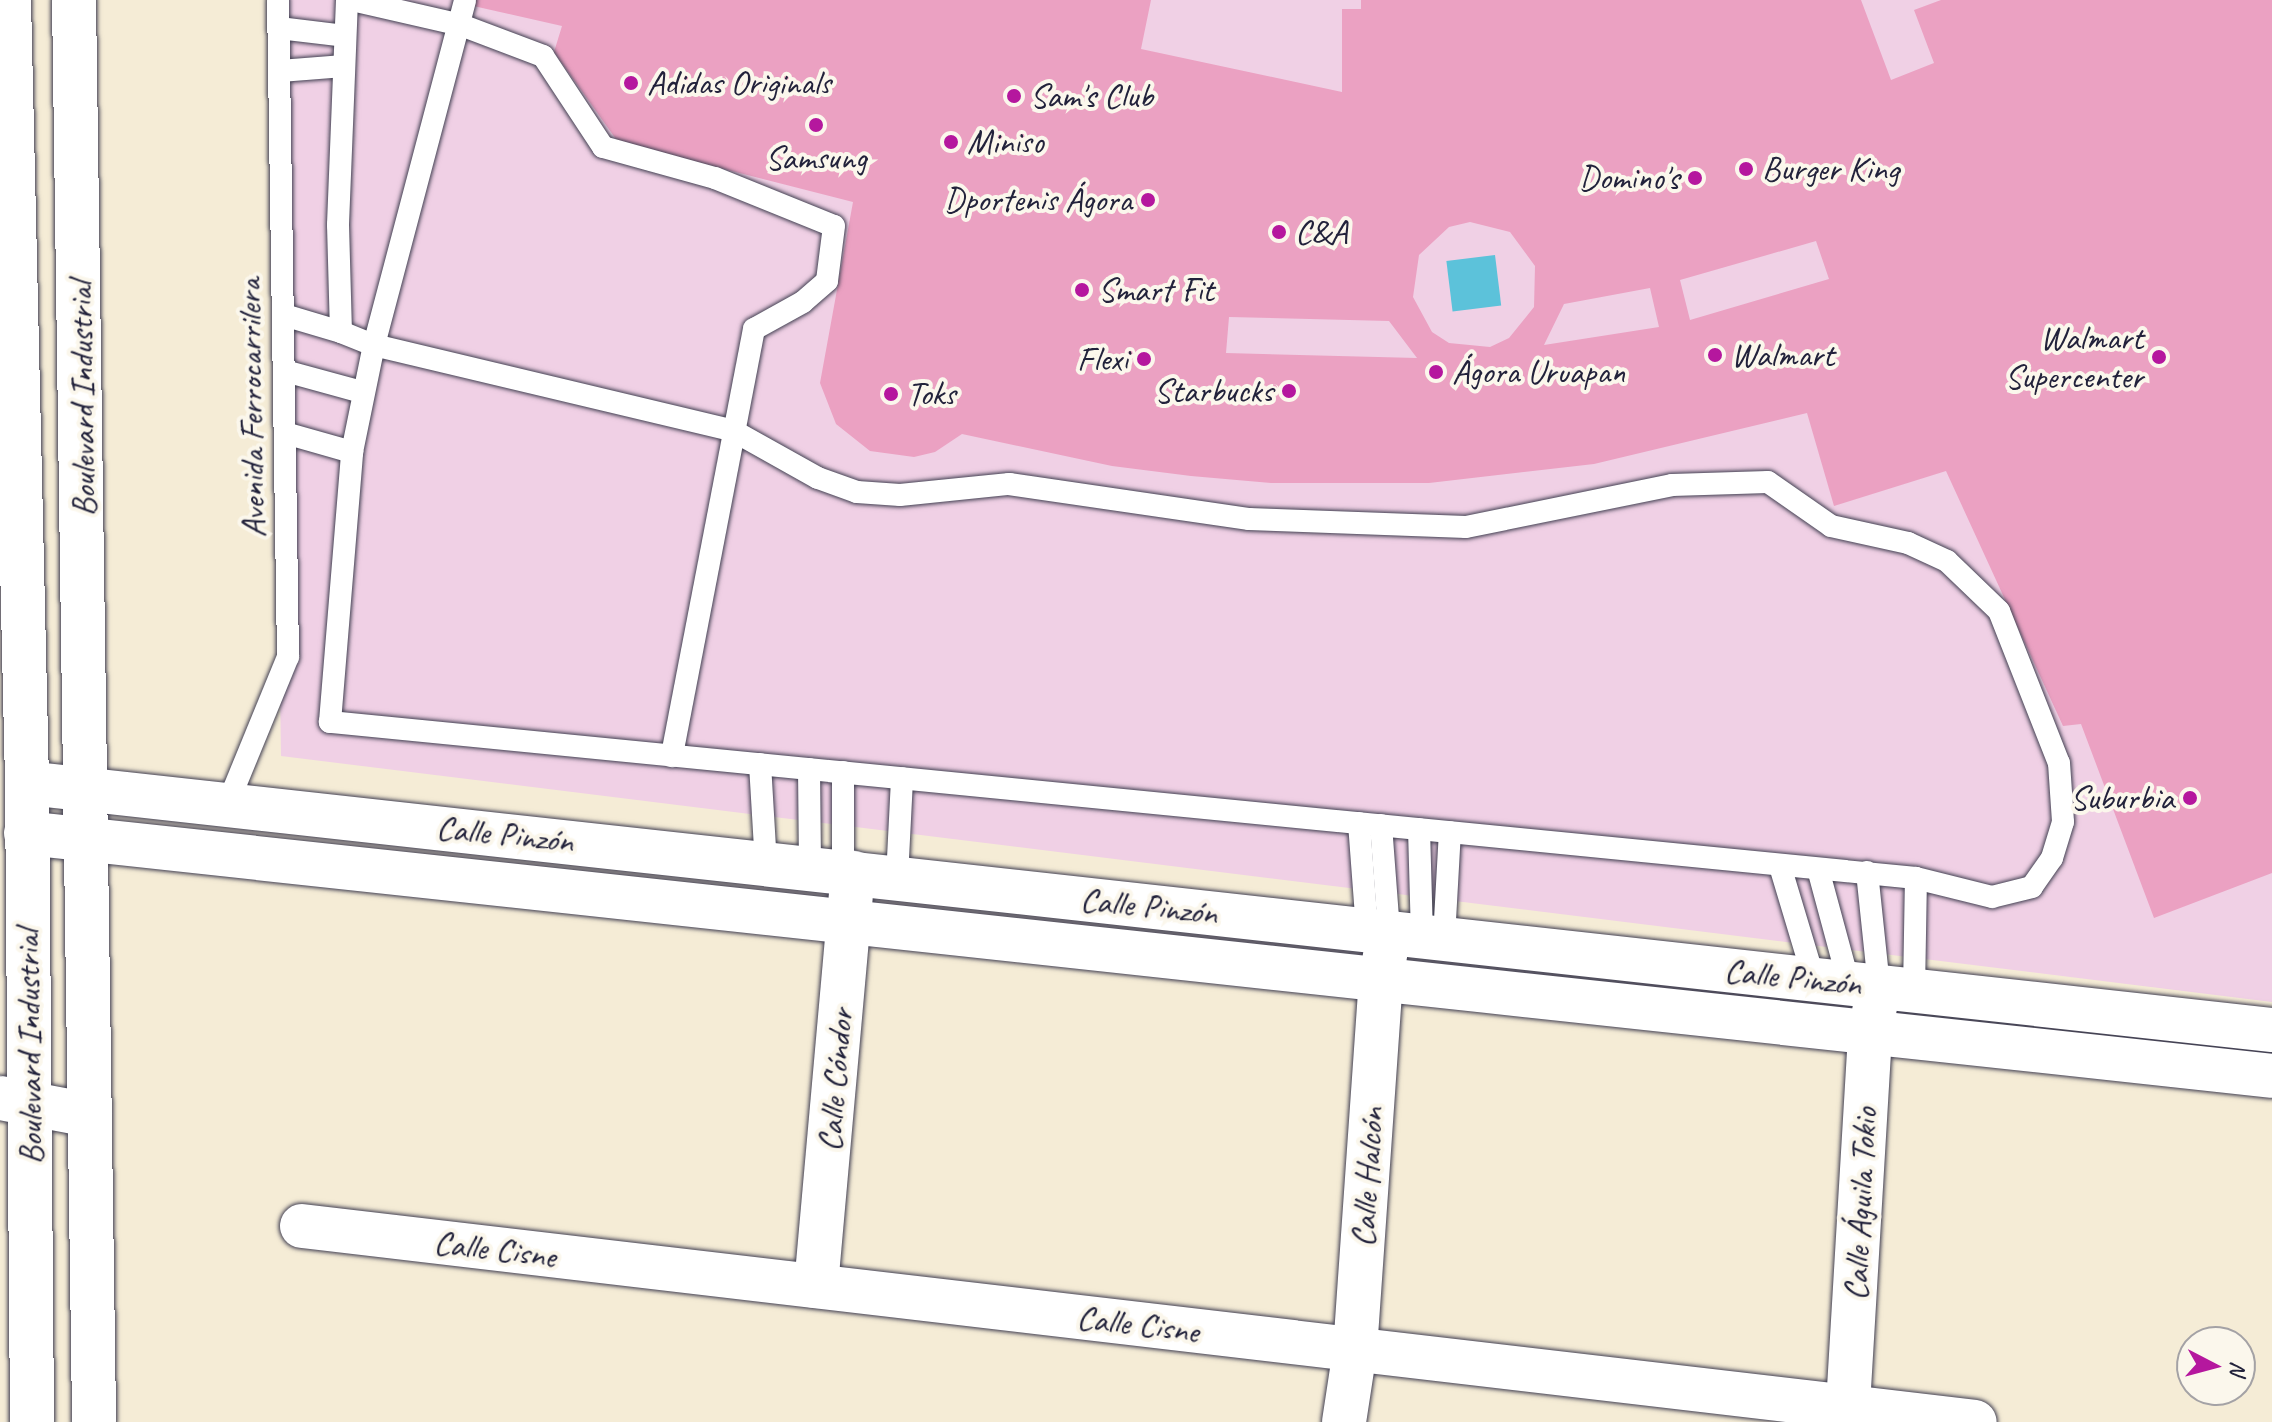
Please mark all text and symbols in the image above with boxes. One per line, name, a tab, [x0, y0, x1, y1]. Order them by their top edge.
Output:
place label: Adidas Originals	[647, 63, 831, 103]
marker: Adidas Originals	[622, 74, 640, 92]
place label: Sam's Club	[1030, 76, 1153, 116]
marker: Sam's Club	[1005, 87, 1023, 105]
marker: Samsung	[807, 116, 825, 134]
place label: Miniso	[967, 122, 1043, 162]
marker: Miniso	[942, 133, 960, 151]
place label: Samsung	[765, 138, 867, 178]
place label: Burger King	[1762, 149, 1899, 189]
place label: Domino's	[1579, 158, 1679, 198]
marker: Burger King	[1737, 160, 1755, 178]
marker: Domino's	[1686, 169, 1704, 187]
place label: Dportenis Ágora	[944, 180, 1132, 220]
marker: Dportenis Ágora	[1139, 191, 1157, 209]
place label: C&A	[1295, 212, 1347, 252]
marker: C&A	[1270, 223, 1288, 241]
place label: Smart Fit	[1098, 270, 1214, 310]
street label: Avenida Ferrocarrilera	[228, 278, 274, 538]
street label: Boulevard Industrial	[60, 281, 104, 517]
marker: Smart Fit	[1073, 281, 1091, 299]
place label: Walmart Supercenter	[2005, 317, 2143, 396]
place label: Walmart	[1731, 335, 1834, 375]
place label: Flexi	[1077, 339, 1128, 379]
marker: Walmart	[1706, 346, 1724, 364]
marker: Walmart Supercenter	[2150, 348, 2168, 366]
marker: Flexi	[1135, 350, 1153, 368]
place label: Ágora Uruapan	[1452, 352, 1625, 392]
marker: Ágora Uruapan	[1427, 363, 1445, 381]
place label: Starbucks	[1154, 371, 1273, 411]
place label: Toks	[907, 374, 956, 414]
marker: Starbucks	[1280, 382, 1298, 400]
marker: Toks	[882, 385, 900, 403]
place label: Suburbia	[2070, 778, 2174, 818]
marker: Suburbia	[2181, 789, 2199, 807]
street label: Calle Pinzón	[435, 807, 575, 861]
street label: Calle Pinzón	[1079, 879, 1219, 933]
street label: Boulevard Industrial	[7, 929, 51, 1165]
street label: Calle Pinzón	[1723, 950, 1863, 1004]
street label: Calle Cóndor	[808, 1007, 862, 1153]
street label: Calle Halcón	[1342, 1105, 1392, 1249]
street label: Calle Águila Tokio	[1835, 1107, 1885, 1301]
street label: Calle Cisne	[432, 1221, 558, 1277]
street label: Calle Cisne	[1075, 1296, 1201, 1352]
north arrow	[2176, 1326, 2256, 1406]
text: N	[2223, 1360, 2253, 1377]

